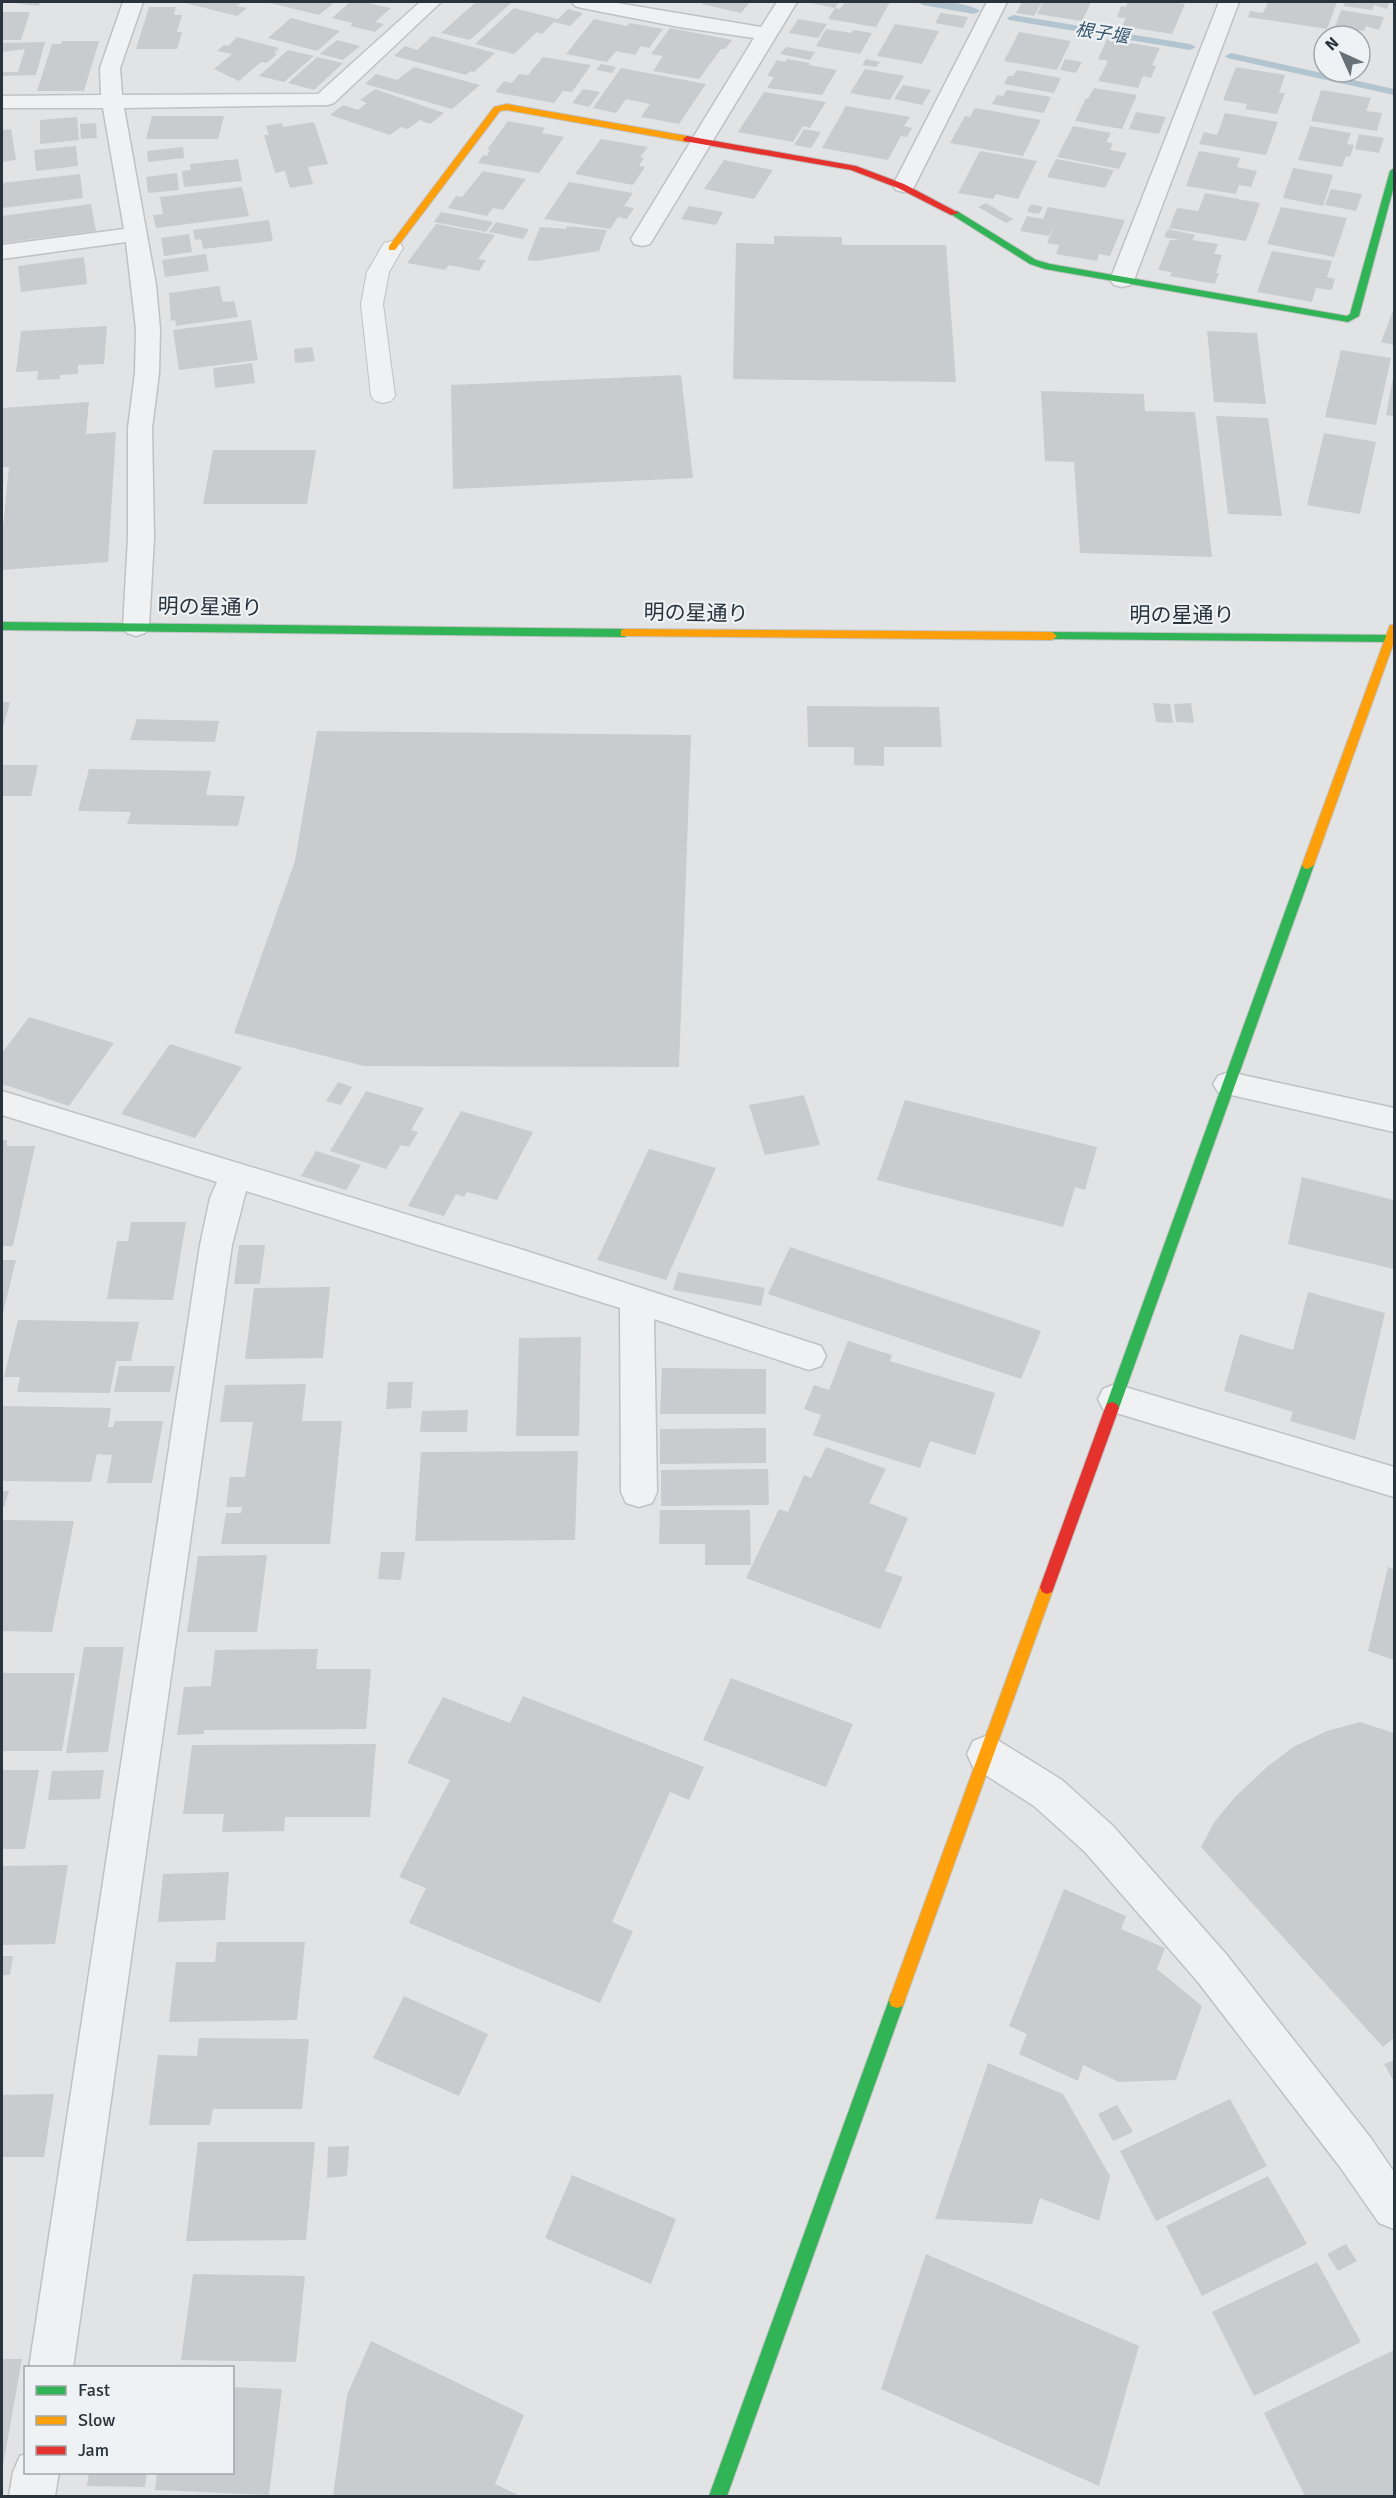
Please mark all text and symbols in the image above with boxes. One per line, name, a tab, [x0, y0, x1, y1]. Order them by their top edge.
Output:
water label: 根子堰	[1074, 18, 1133, 49]
north arrow	[1312, 24, 1372, 84]
text: N	[1321, 33, 1343, 55]
street label: 明の星通り	[157, 593, 263, 621]
street label: 明の星通り	[643, 599, 749, 627]
street label: 明の星通り	[1130, 602, 1235, 628]
legend	[24, 2366, 234, 2474]
text: Fast	[78, 2379, 110, 2401]
text: Slow	[78, 2409, 115, 2431]
text: Jam	[78, 2439, 109, 2461]

